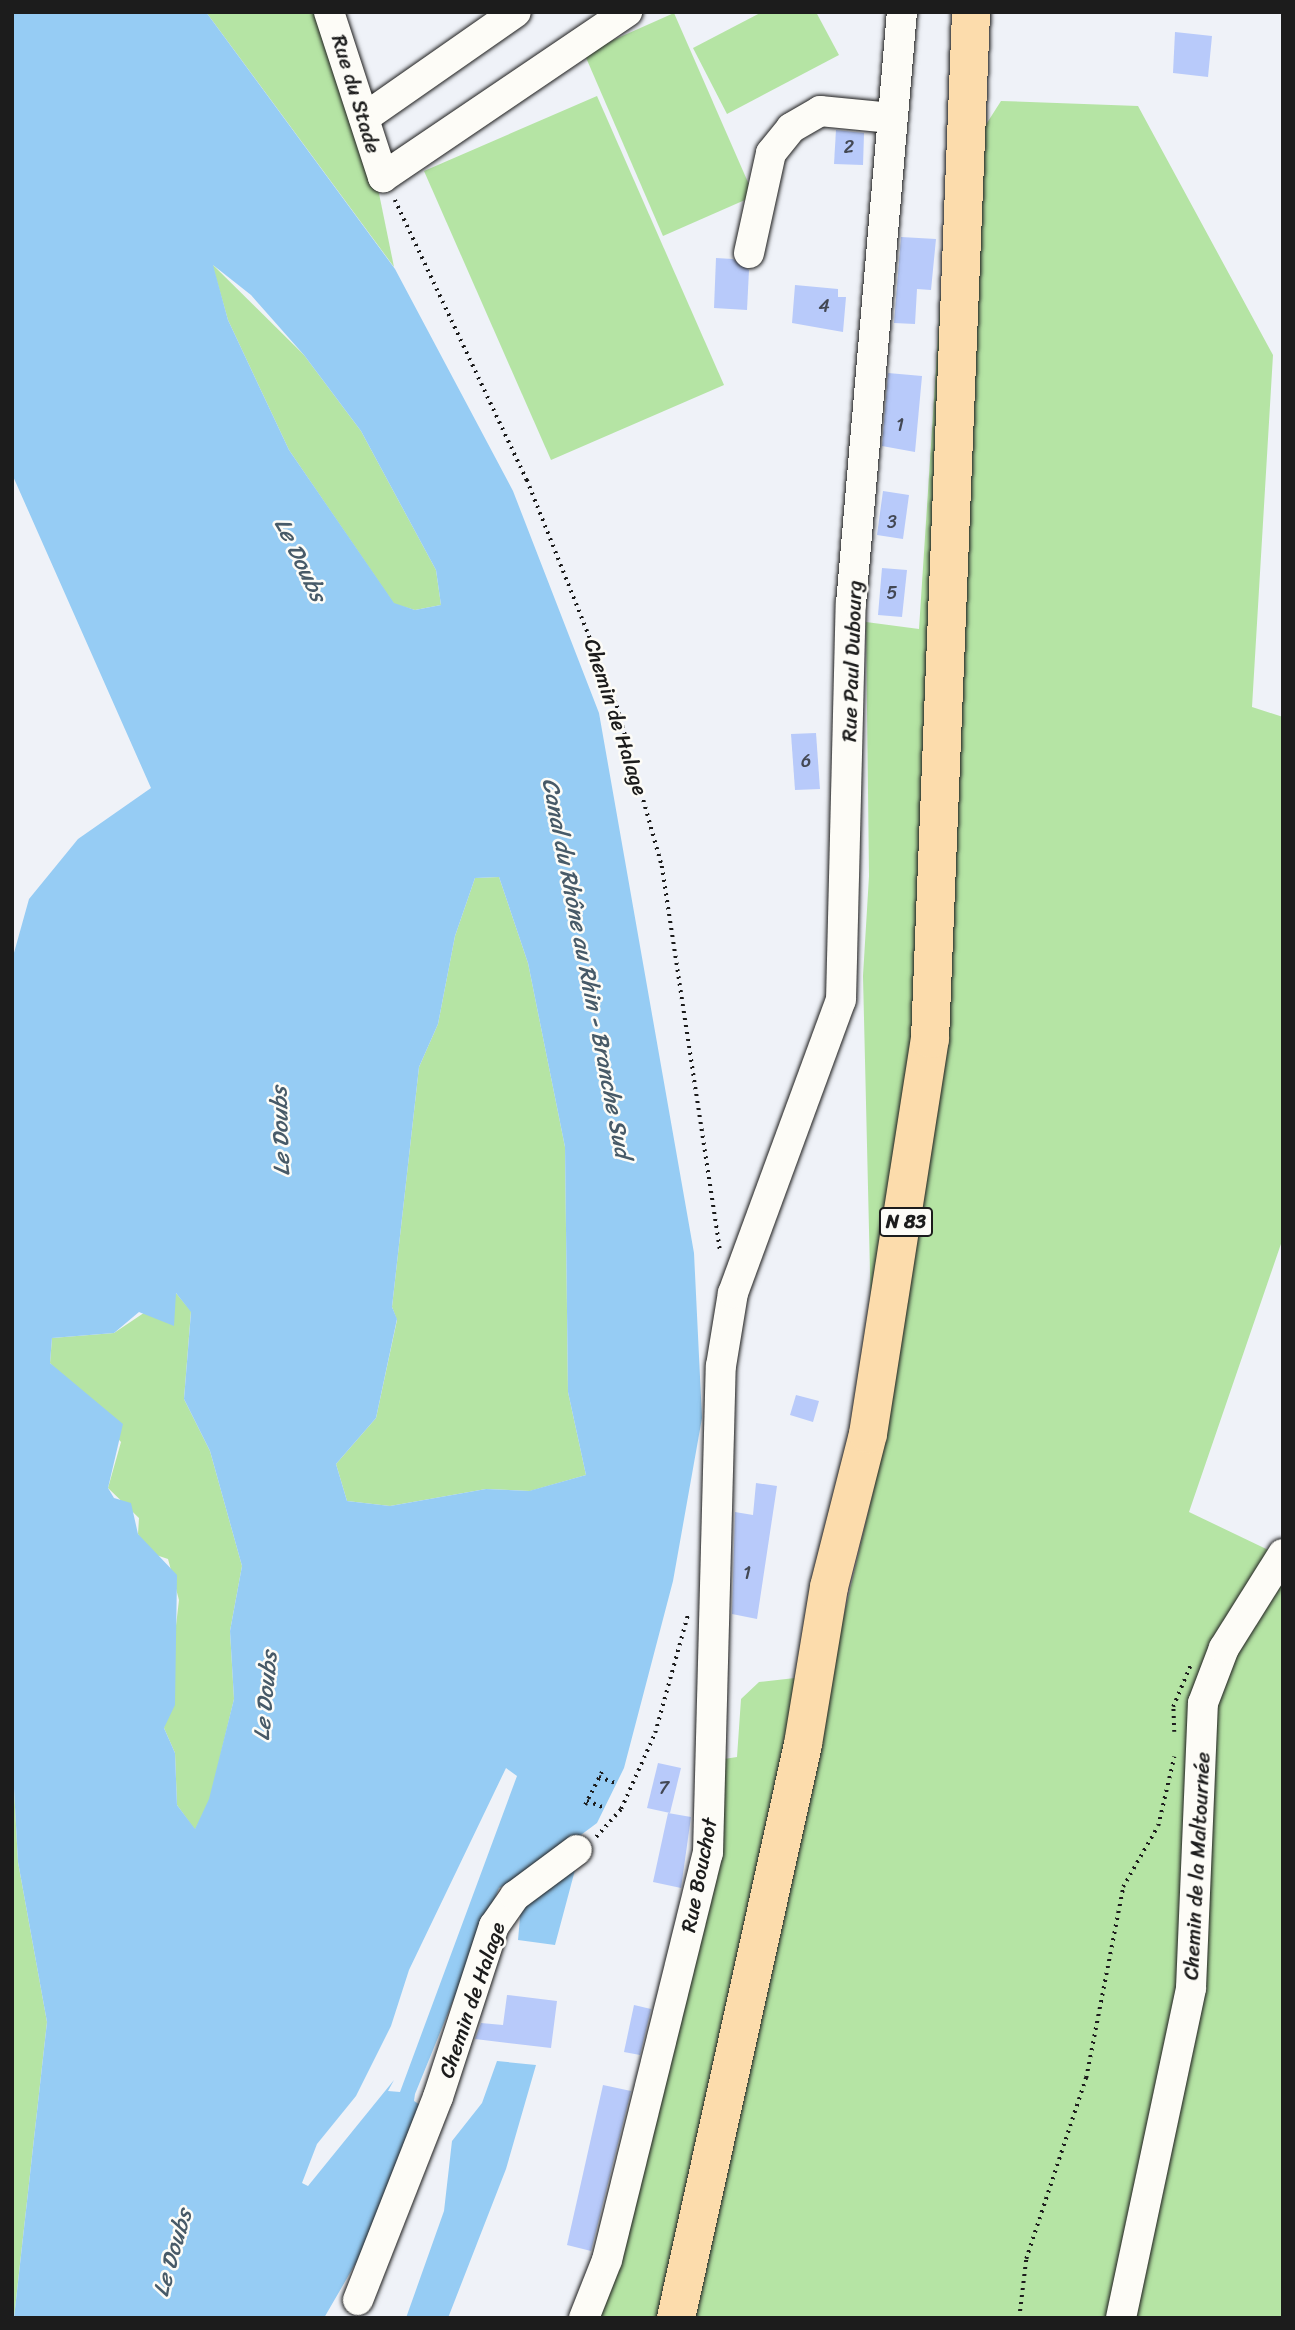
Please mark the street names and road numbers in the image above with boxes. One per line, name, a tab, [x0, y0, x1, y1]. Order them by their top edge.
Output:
street label: Rue du Stade	[326, 32, 386, 156]
street label: Rue Paul Dubourg	[837, 579, 867, 743]
street label: Chemin de Halage	[579, 635, 653, 799]
road number: N 83	[878, 1206, 934, 1238]
street label: Chemin de la Maltournée	[1178, 1751, 1216, 1981]
street label: Rue Bouchot	[676, 1816, 722, 1934]
street label: Chemin de Halage	[433, 1919, 511, 2081]

